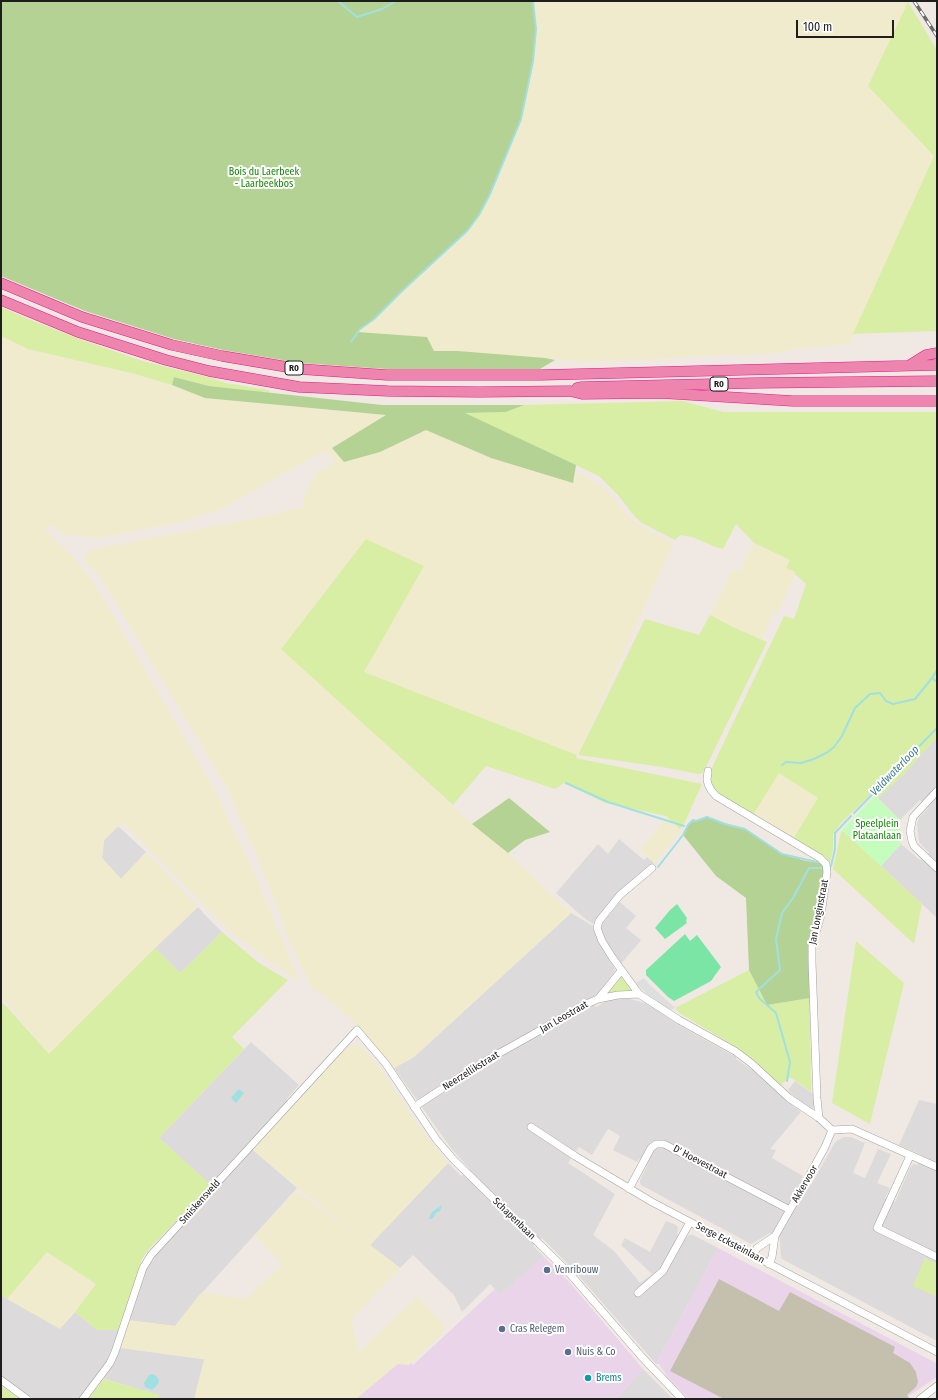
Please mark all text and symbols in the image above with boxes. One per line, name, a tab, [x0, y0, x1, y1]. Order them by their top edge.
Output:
scale bar	[798, 12, 896, 38]
text: 100 m	[803, 20, 832, 34]
park label: Bois du Laerbeek - Laarbeekbos	[229, 166, 299, 190]
road number: R0	[285, 361, 303, 375]
road number: R0	[710, 377, 728, 391]
water label: Veldwaterloop	[868, 743, 922, 799]
park label: Speelplein Plataanlaan	[853, 818, 901, 842]
street label: Jan Longinstraat	[807, 878, 831, 946]
street label: Jan Leostraat	[538, 998, 590, 1036]
street label: Neerzellikstraat	[441, 1049, 501, 1093]
street label: D' Hoevestraat	[671, 1143, 729, 1181]
street label: Akkervoor	[789, 1163, 821, 1205]
street label: Smiskensveld	[177, 1177, 223, 1227]
street label: Schapenbaan	[490, 1196, 538, 1242]
street label: Serge Ecksteinlaan	[694, 1220, 766, 1266]
place label: Venribouw	[555, 1264, 598, 1276]
marker: Venribouw	[542, 1265, 552, 1275]
place label: Cras Relegem	[510, 1323, 564, 1335]
marker: Cras Relegem	[497, 1324, 507, 1334]
place label: Nuis & Co	[576, 1346, 616, 1358]
marker: Nuis & Co	[563, 1347, 573, 1357]
place label: Brems	[596, 1372, 622, 1384]
marker: Brems	[583, 1373, 593, 1383]

